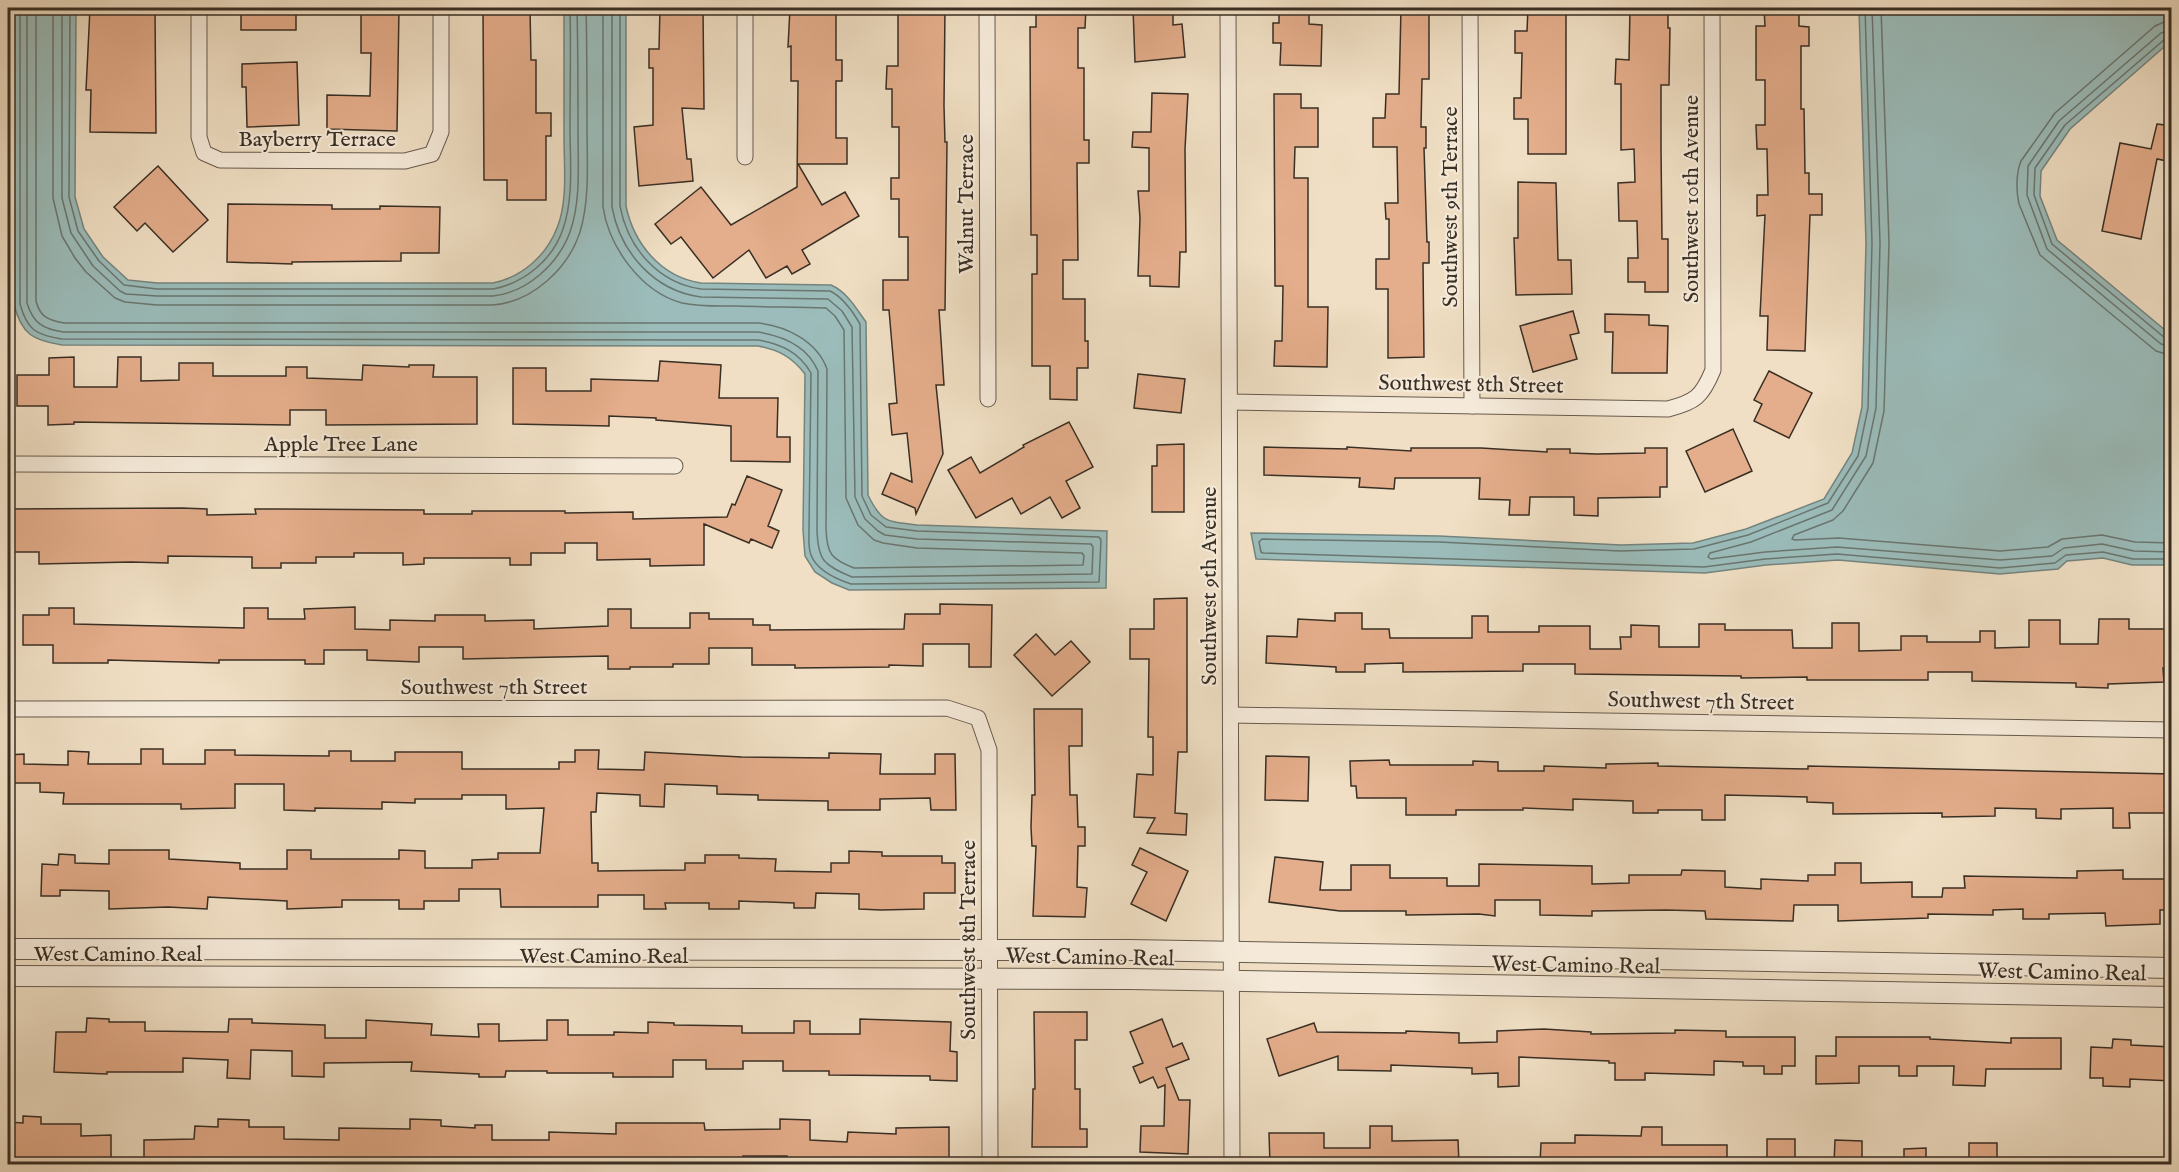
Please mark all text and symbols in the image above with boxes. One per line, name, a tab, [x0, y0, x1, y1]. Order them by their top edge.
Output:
street label: Southwest 10th Avenue	[1678, 95, 1706, 303]
street label: Southwest 9th Terrace	[1437, 106, 1465, 308]
street label: Bayberry Terrace	[238, 126, 396, 154]
street label: Walnut Terrace	[953, 134, 981, 274]
street label: Southwest 8th Street	[1378, 369, 1564, 401]
street label: Apple Tree Lane	[263, 431, 418, 459]
street label: Southwest 9th Avenue	[1196, 487, 1224, 685]
street label: Southwest 7th Street	[401, 674, 588, 702]
street label: Southwest 7th Street	[1607, 686, 1795, 718]
street label: Southwest 8th Terrace	[955, 840, 983, 1040]
street label: West Camino Real	[34, 941, 202, 969]
street label: West Camino Real	[520, 943, 688, 971]
street label: West Camino Real	[1005, 943, 1175, 973]
street label: West Camino Real	[1491, 951, 1661, 981]
street label: West Camino Real	[1977, 958, 2147, 988]

